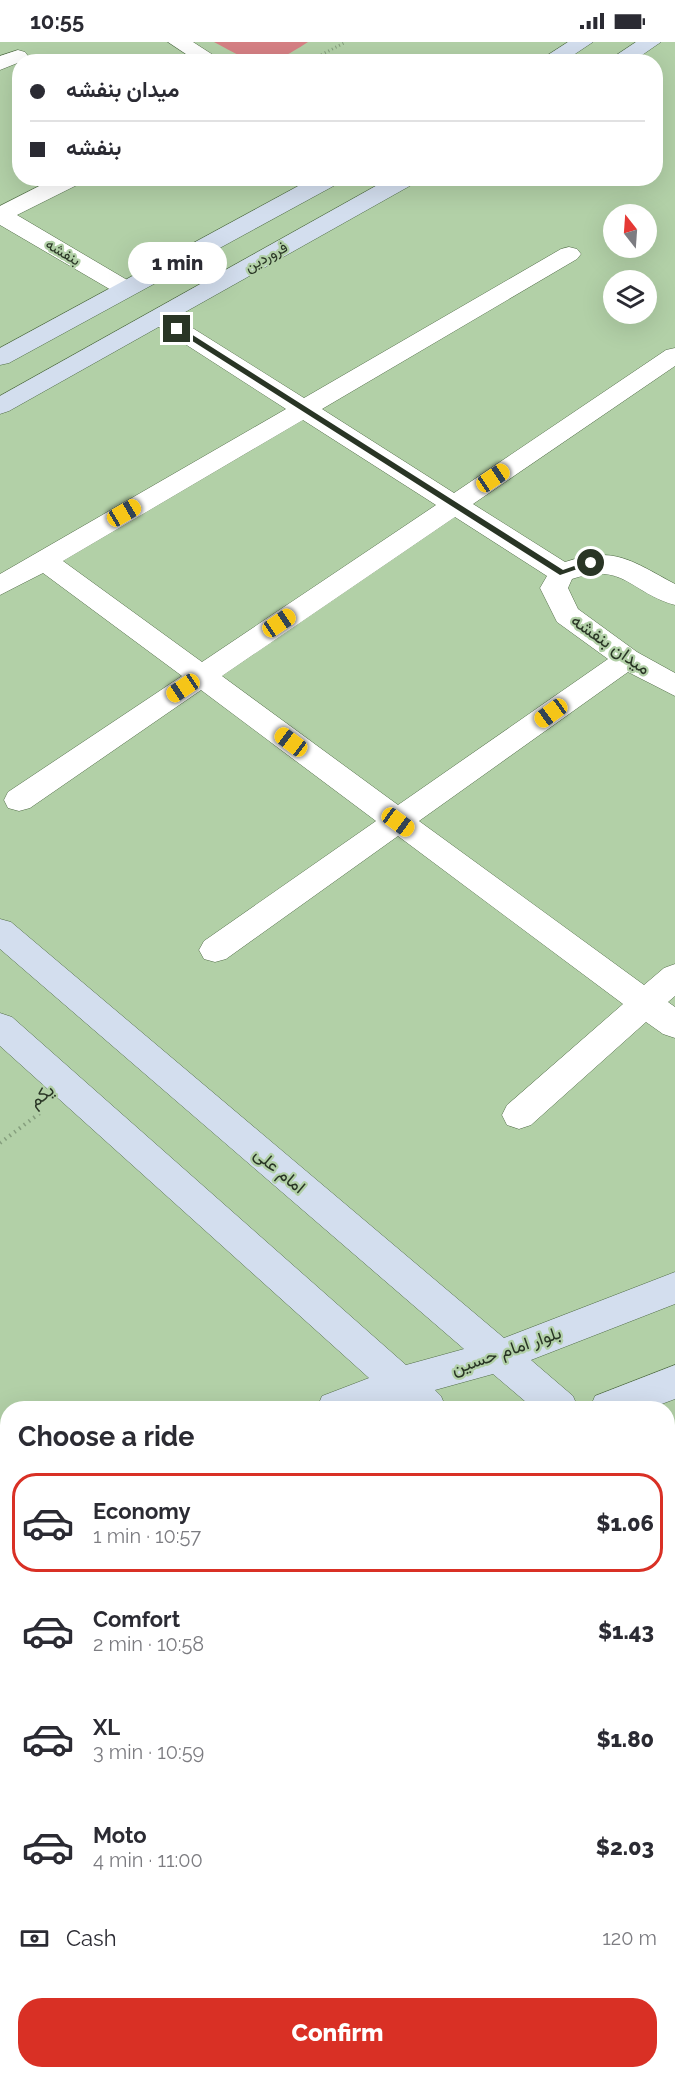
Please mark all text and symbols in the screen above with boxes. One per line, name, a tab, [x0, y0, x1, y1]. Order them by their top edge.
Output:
text: 10:55	[30, 8, 84, 34]
text: میدان بنفشه	[66, 76, 179, 102]
text: بنفشه	[66, 134, 121, 160]
north arrow	[603, 204, 657, 258]
map controls	[603, 204, 657, 324]
street label: بنفشه	[42, 235, 84, 269]
street label: فروردین	[241, 238, 291, 277]
callout: 1 min	[128, 242, 226, 284]
text: 1 min	[152, 251, 203, 275]
button: layers	[603, 270, 657, 324]
route end	[163, 315, 190, 342]
car	[473, 460, 513, 496]
car	[104, 496, 144, 530]
route start	[577, 549, 604, 576]
car	[259, 605, 299, 641]
street label: میدان بنفشه	[567, 609, 655, 679]
car	[163, 670, 203, 706]
car	[531, 695, 571, 731]
car	[271, 724, 311, 760]
car	[378, 804, 418, 840]
street label: یکم	[24, 1079, 59, 1113]
street label: امام علی	[249, 1142, 310, 1199]
street label: بلوار امام حسین	[448, 1321, 564, 1381]
text: Choose a ride	[18, 1421, 194, 1452]
icon: car	[21, 1496, 75, 1550]
text: Economy	[93, 1498, 191, 1524]
text: $1.06	[596, 1510, 654, 1536]
text: 1 min · 10:57	[93, 1524, 201, 1548]
icon: car	[21, 1604, 75, 1658]
text: Comfort	[93, 1606, 180, 1632]
text: $1.43	[598, 1618, 654, 1644]
text: 2 min · 10:58	[93, 1632, 204, 1656]
icon: car	[21, 1712, 75, 1766]
text: XL	[93, 1714, 120, 1740]
text: $1.80	[596, 1726, 654, 1752]
text: 3 min · 10:59	[93, 1740, 204, 1764]
icon: car	[21, 1820, 75, 1874]
text: Moto	[93, 1822, 147, 1848]
text: $2.03	[596, 1834, 654, 1860]
text: 4 min · 11:00	[93, 1848, 203, 1872]
icon: cash	[18, 1922, 51, 1955]
text: Cash	[66, 1925, 117, 1951]
text: 120 m	[602, 1926, 657, 1950]
button: Confirm	[18, 1998, 657, 2067]

